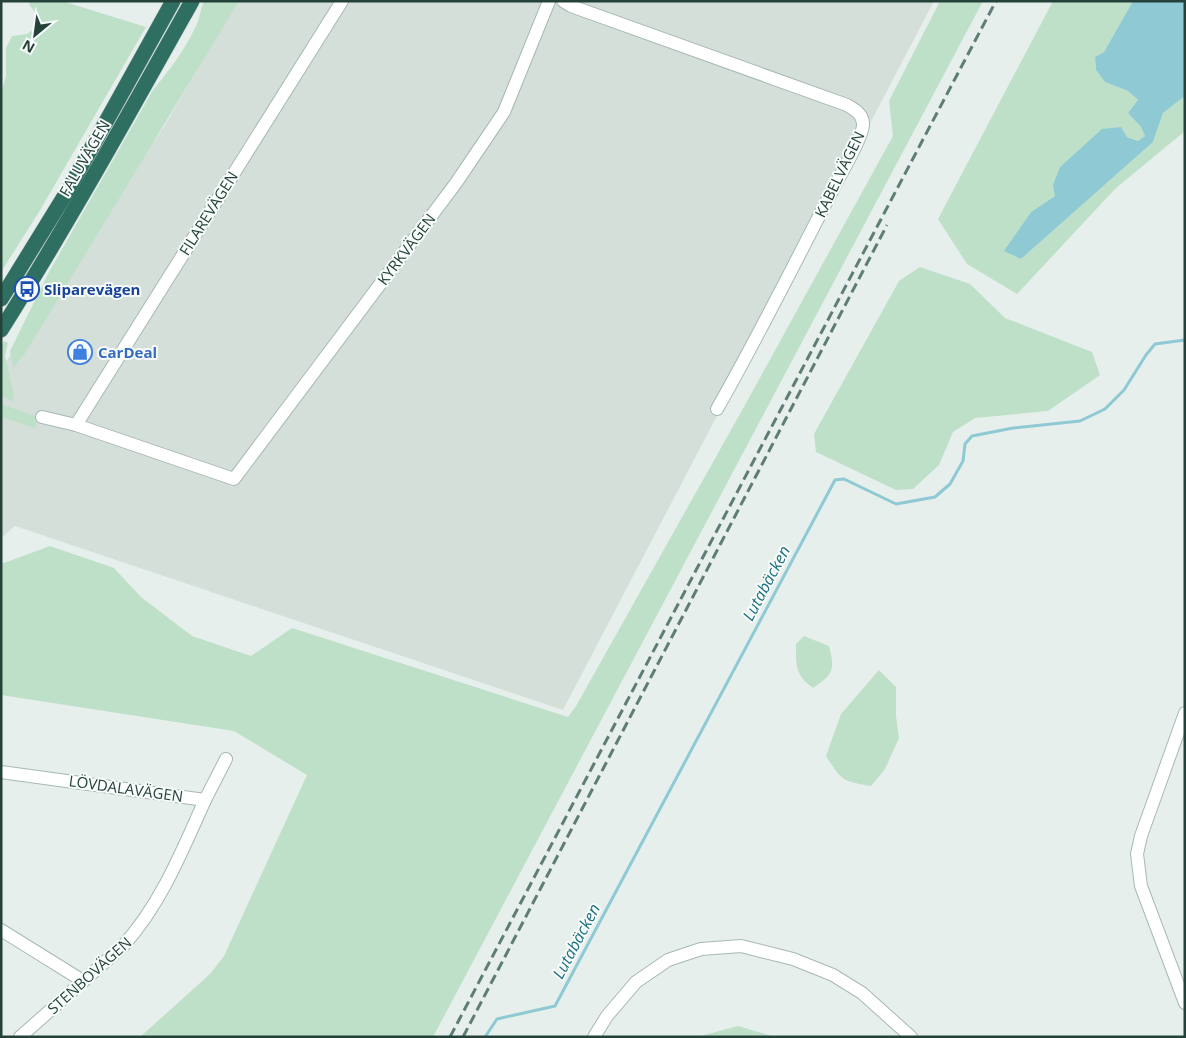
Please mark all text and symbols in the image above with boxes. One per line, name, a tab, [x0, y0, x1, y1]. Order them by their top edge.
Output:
north arrow	[10, 10, 60, 60]
text: N	[19, 36, 38, 58]
street label: FALUVÄGEN	[54, 116, 114, 200]
street label: KABELVÄGEN	[810, 128, 868, 220]
street label: FILAREVÄGEN	[174, 167, 242, 259]
street label: KYRKVÄGEN	[372, 209, 440, 289]
bus stop icon: Sliparevägen	[14, 276, 40, 302]
place label: Sliparevägen	[44, 279, 140, 299]
shop icon: CarDeal	[67, 339, 93, 365]
place label: CarDeal	[98, 342, 157, 362]
water label: Lutabäcken	[737, 542, 795, 624]
street label: LÖVDALAVÄGEN	[68, 770, 184, 806]
water label: Lutabäcken	[547, 900, 605, 982]
street label: STENBOVÄGEN	[43, 932, 135, 1018]

